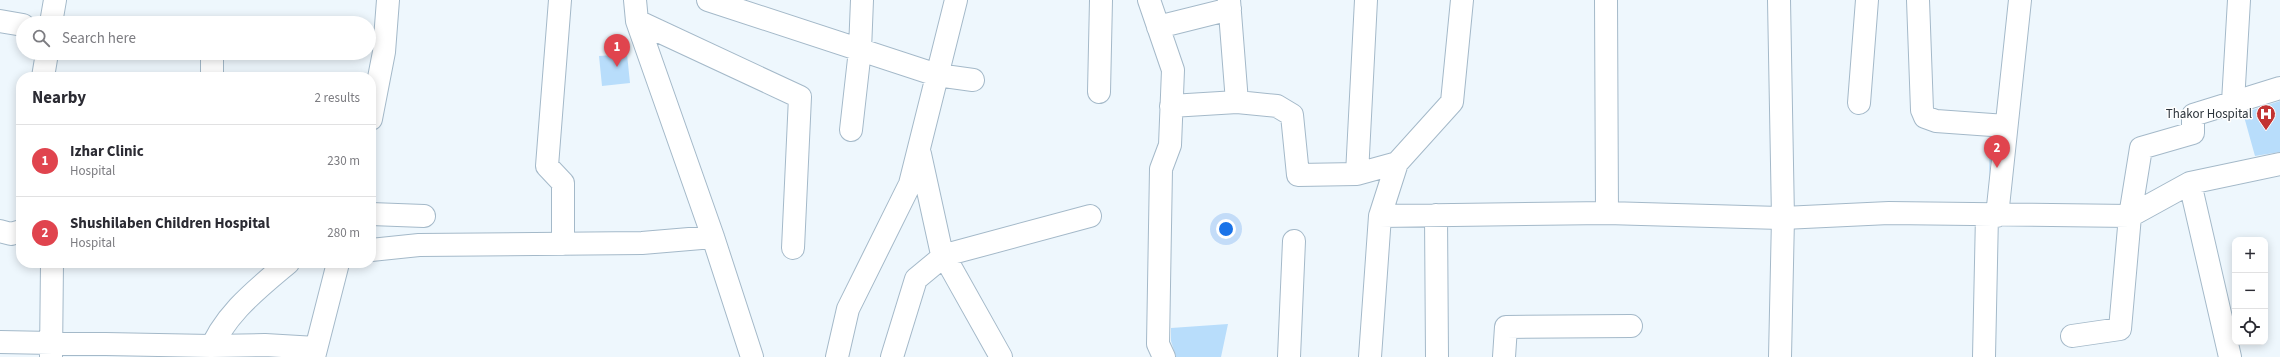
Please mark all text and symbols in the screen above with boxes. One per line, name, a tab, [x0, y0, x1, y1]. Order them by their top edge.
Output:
search box	[16, 16, 376, 60]
icon: search	[30, 27, 52, 49]
text: Search here	[62, 28, 136, 49]
pin: 1	[604, 34, 630, 67]
text: Nearby	[32, 86, 86, 110]
text: 2 results	[315, 89, 360, 107]
hospital icon: Thakor Hospital	[2255, 103, 2277, 131]
place label: Thakor Hospital	[2166, 105, 2252, 123]
pin: 2	[1984, 135, 2010, 168]
text: Izhar Clinic	[70, 141, 144, 162]
text: 1	[42, 152, 48, 170]
text: 230 m	[327, 152, 360, 170]
text: Hospital	[70, 162, 115, 180]
text: Shushilaben Children Hospital	[70, 213, 270, 234]
your location	[1216, 219, 1236, 239]
text: 2	[42, 224, 48, 242]
text: 280 m	[327, 224, 360, 242]
text: Hospital	[70, 234, 115, 252]
map controls	[2232, 237, 2268, 345]
button: +	[2232, 237, 2268, 273]
button: −	[2232, 273, 2268, 309]
button: locate	[2232, 309, 2268, 345]

